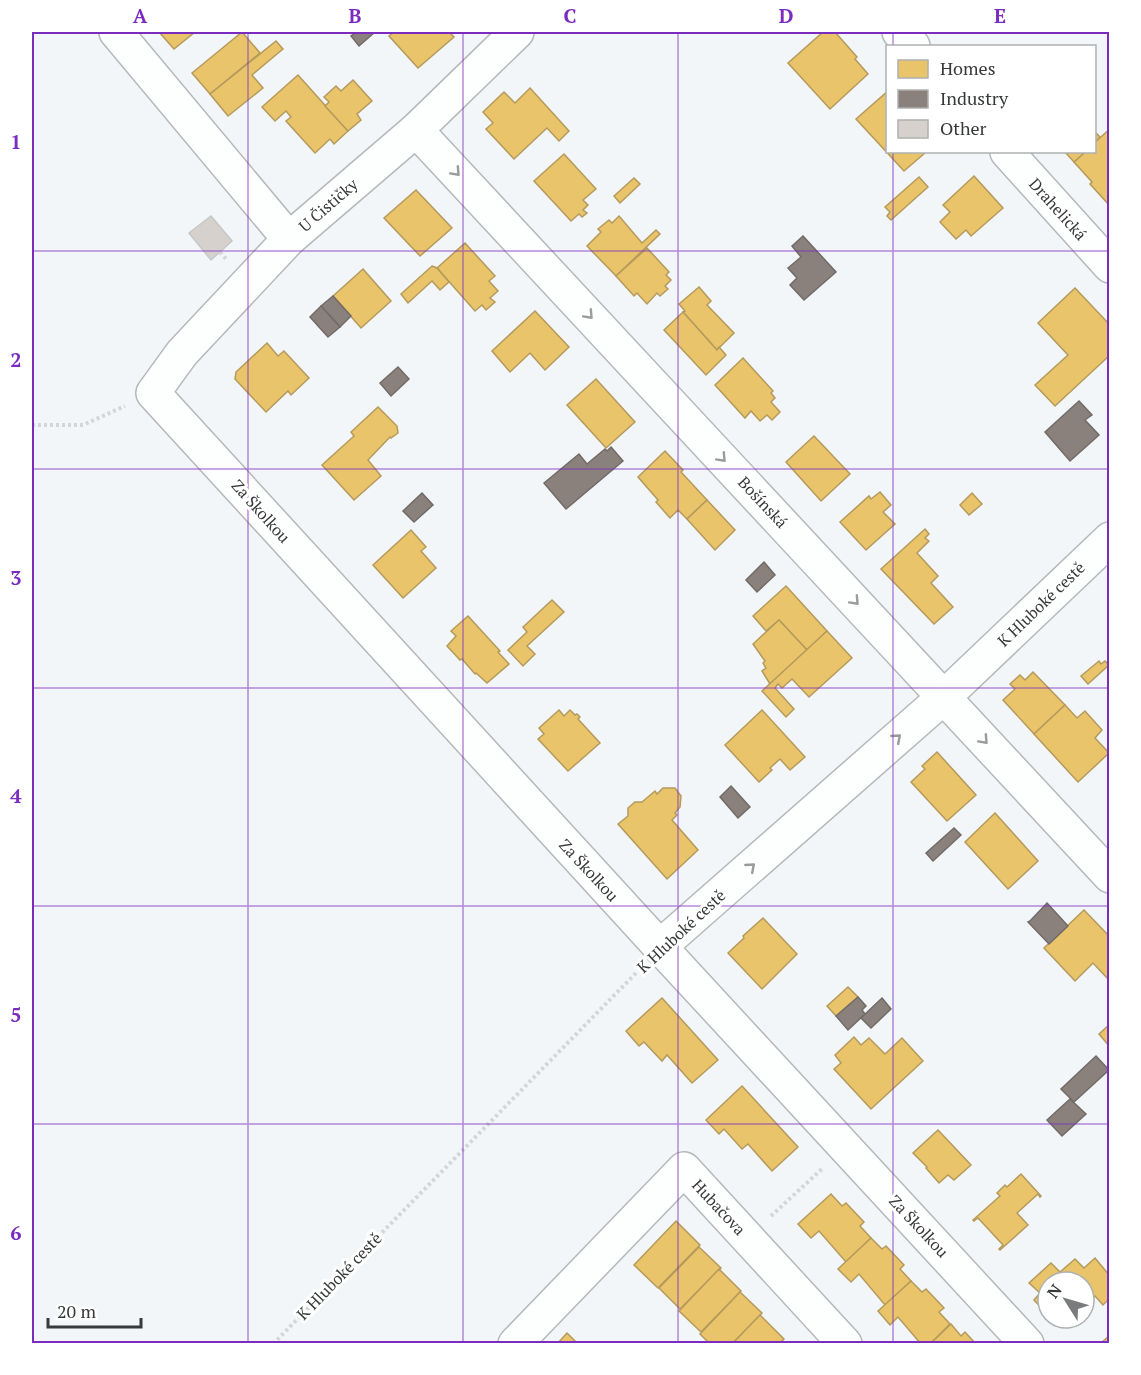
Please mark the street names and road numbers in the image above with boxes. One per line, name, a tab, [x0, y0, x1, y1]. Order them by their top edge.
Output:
street label: U Čističky	[294, 173, 363, 237]
street label: Drahelická	[1024, 173, 1092, 245]
street label: Bošínská	[733, 471, 793, 533]
street label: Za Školkou	[227, 475, 295, 547]
street label: K Hluboké cestě	[993, 557, 1089, 651]
street label: Za Školkou	[554, 834, 624, 906]
street label: K Hluboké cestě	[632, 884, 730, 978]
street label: Hubačova	[687, 1174, 751, 1240]
street label: Za Školkou	[884, 1190, 954, 1262]
street label: K Hluboké cestě	[292, 1228, 386, 1324]

